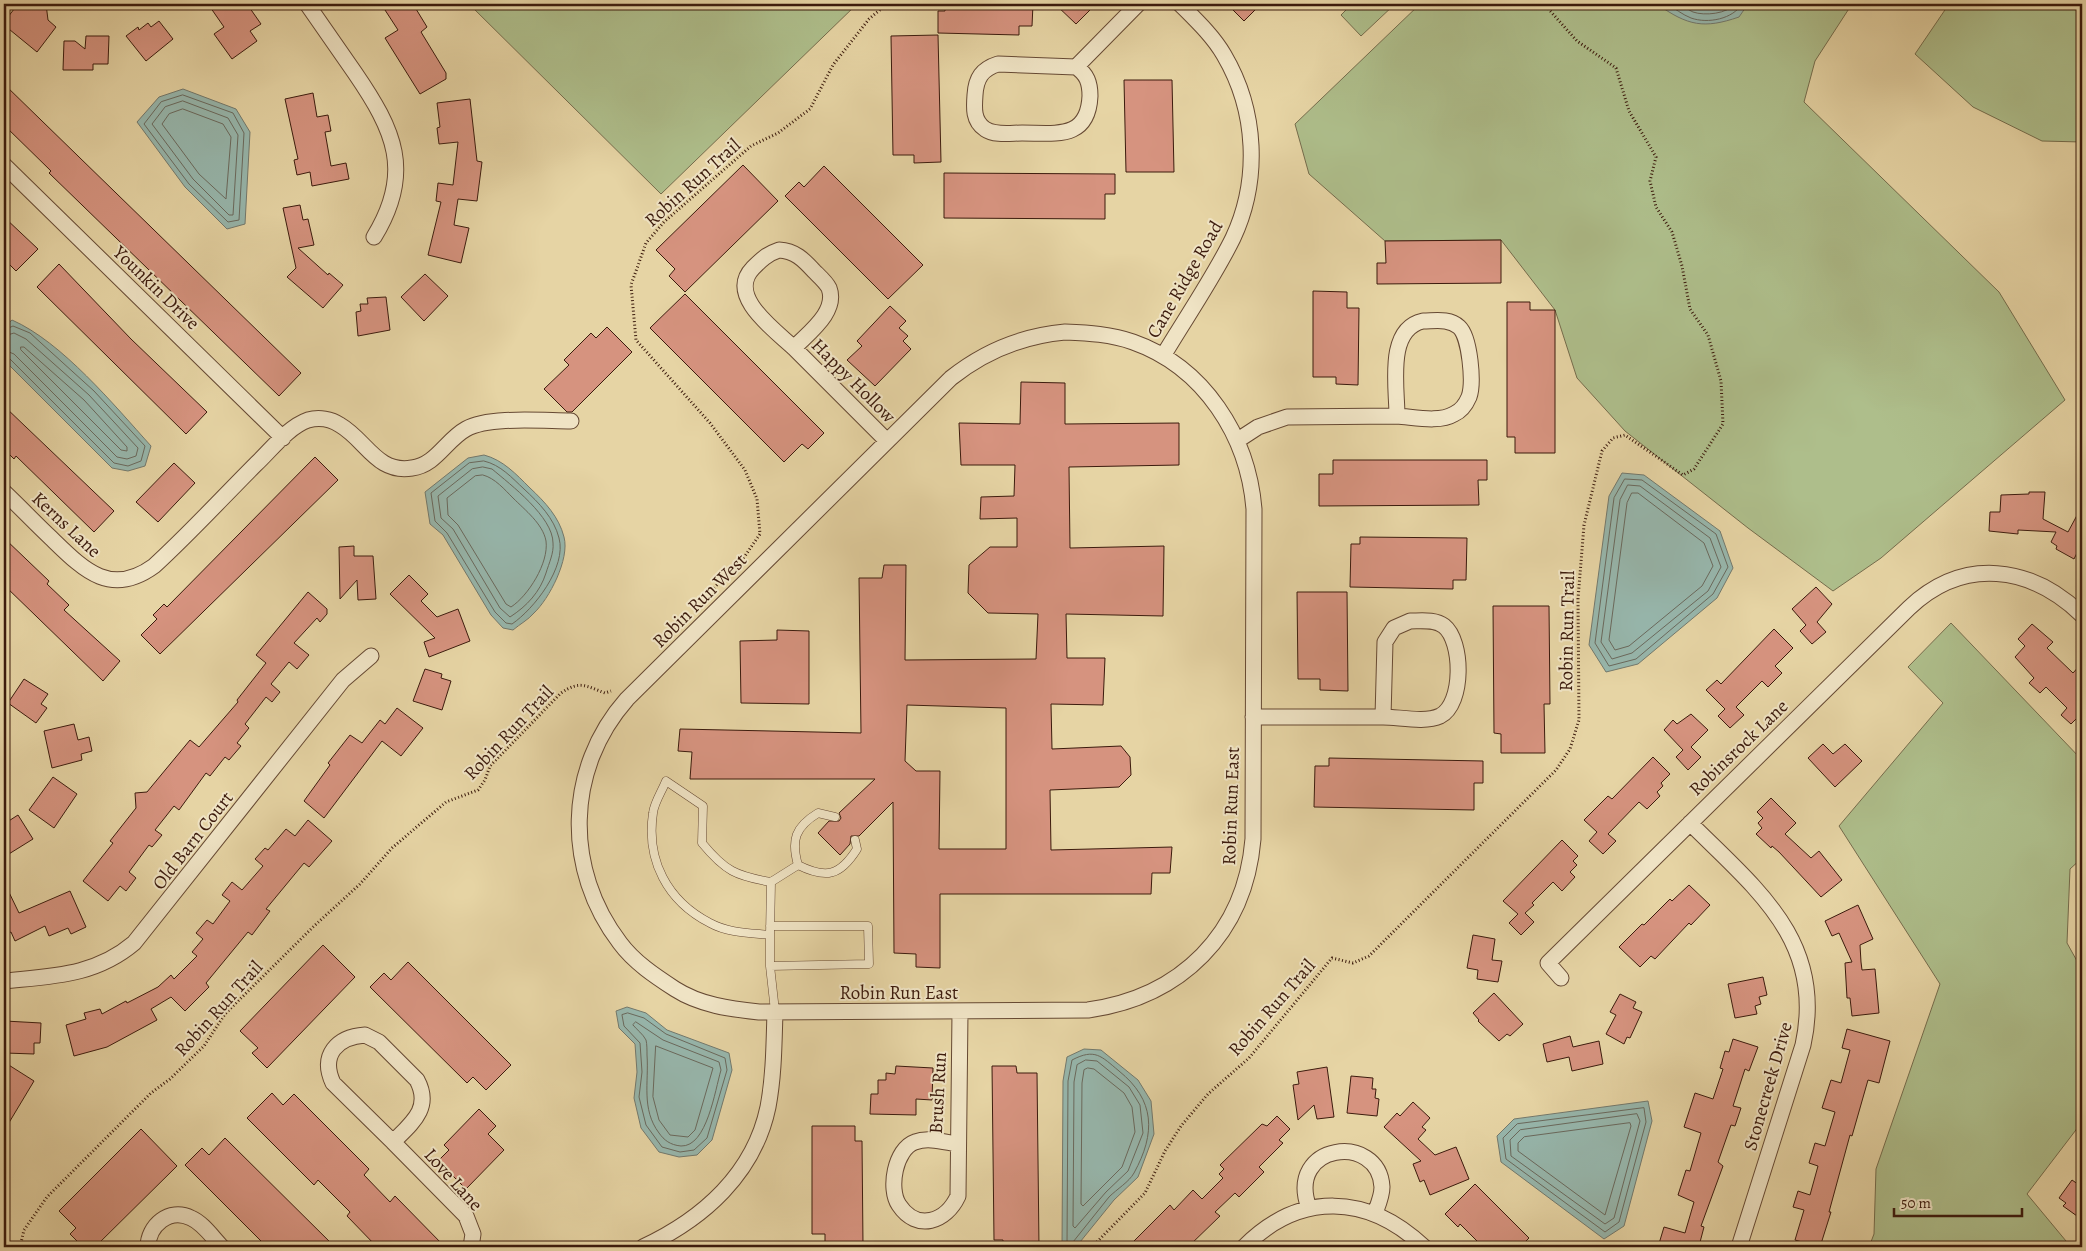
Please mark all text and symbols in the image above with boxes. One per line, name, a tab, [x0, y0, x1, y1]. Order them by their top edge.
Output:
street label: Robin Run Trail	[639, 132, 747, 233]
street label: Cane Ridge Road	[1141, 215, 1229, 343]
street label: Younkin Drive	[107, 239, 205, 336]
street label: Happy Hollow	[805, 333, 902, 429]
street label: Kerns Lane	[26, 486, 107, 564]
street label: Robin Run West	[647, 548, 753, 654]
street label: Robin Run Trail	[1553, 570, 1581, 692]
street label: Robin Run Trail	[458, 679, 560, 786]
street label: Robinsrock Lane	[1683, 694, 1794, 802]
street label: Robin Run East	[1216, 746, 1246, 866]
street label: Old Barn Court	[146, 786, 239, 895]
street label: Robin Run Trail	[1222, 953, 1321, 1062]
street label: Robin Run Trail	[169, 955, 269, 1062]
street label: Robin Run East	[840, 980, 958, 1006]
street label: Stonecreek Drive	[1737, 1019, 1799, 1154]
street label: Brush Run	[923, 1051, 953, 1135]
street label: Love Lane	[418, 1142, 489, 1217]
scale bar	[1894, 1186, 2021, 1218]
text: 50 m	[1901, 1193, 1931, 1213]

